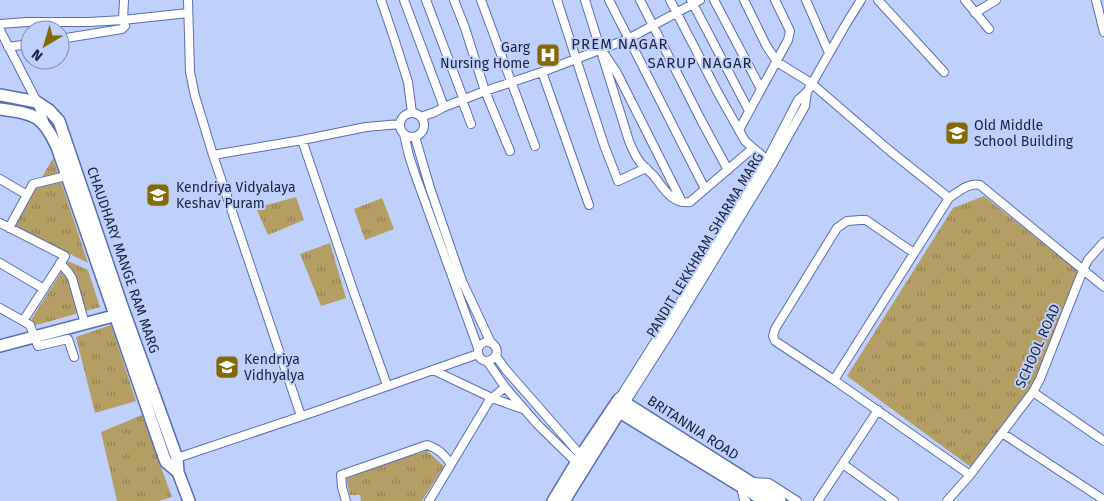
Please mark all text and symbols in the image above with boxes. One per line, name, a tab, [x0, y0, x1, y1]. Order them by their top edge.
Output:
north arrow	[20, 20, 70, 70]
district label: PREM NAGAR	[571, 35, 669, 53]
place label: Garg Nursing Home	[440, 39, 531, 72]
hospital icon: Garg Nursing Home	[535, 42, 561, 68]
text: N	[28, 45, 46, 64]
district label: SARUP NAGAR	[647, 54, 753, 72]
place label: Old Middle School Building	[974, 117, 1074, 150]
school or university icon: Old Middle School Building	[944, 120, 970, 146]
street label: PANDIT LEKKHRAM SHARMA MARG	[643, 149, 767, 341]
street label: CHAUDHARY MANGE RAM MARG	[83, 164, 163, 356]
place label: Kendriya Vidyalaya Keshav Puram	[176, 179, 296, 212]
school or university icon: Kendriya Vidyalaya Keshav Puram	[145, 182, 171, 208]
street label: SCHOOL ROAD	[1012, 301, 1064, 391]
place label: Kendriya Vidhyalya	[244, 351, 305, 384]
school or university icon: Kendriya Vidhyalya	[214, 354, 240, 380]
street label: BRITANNIA ROAD	[644, 392, 742, 464]

